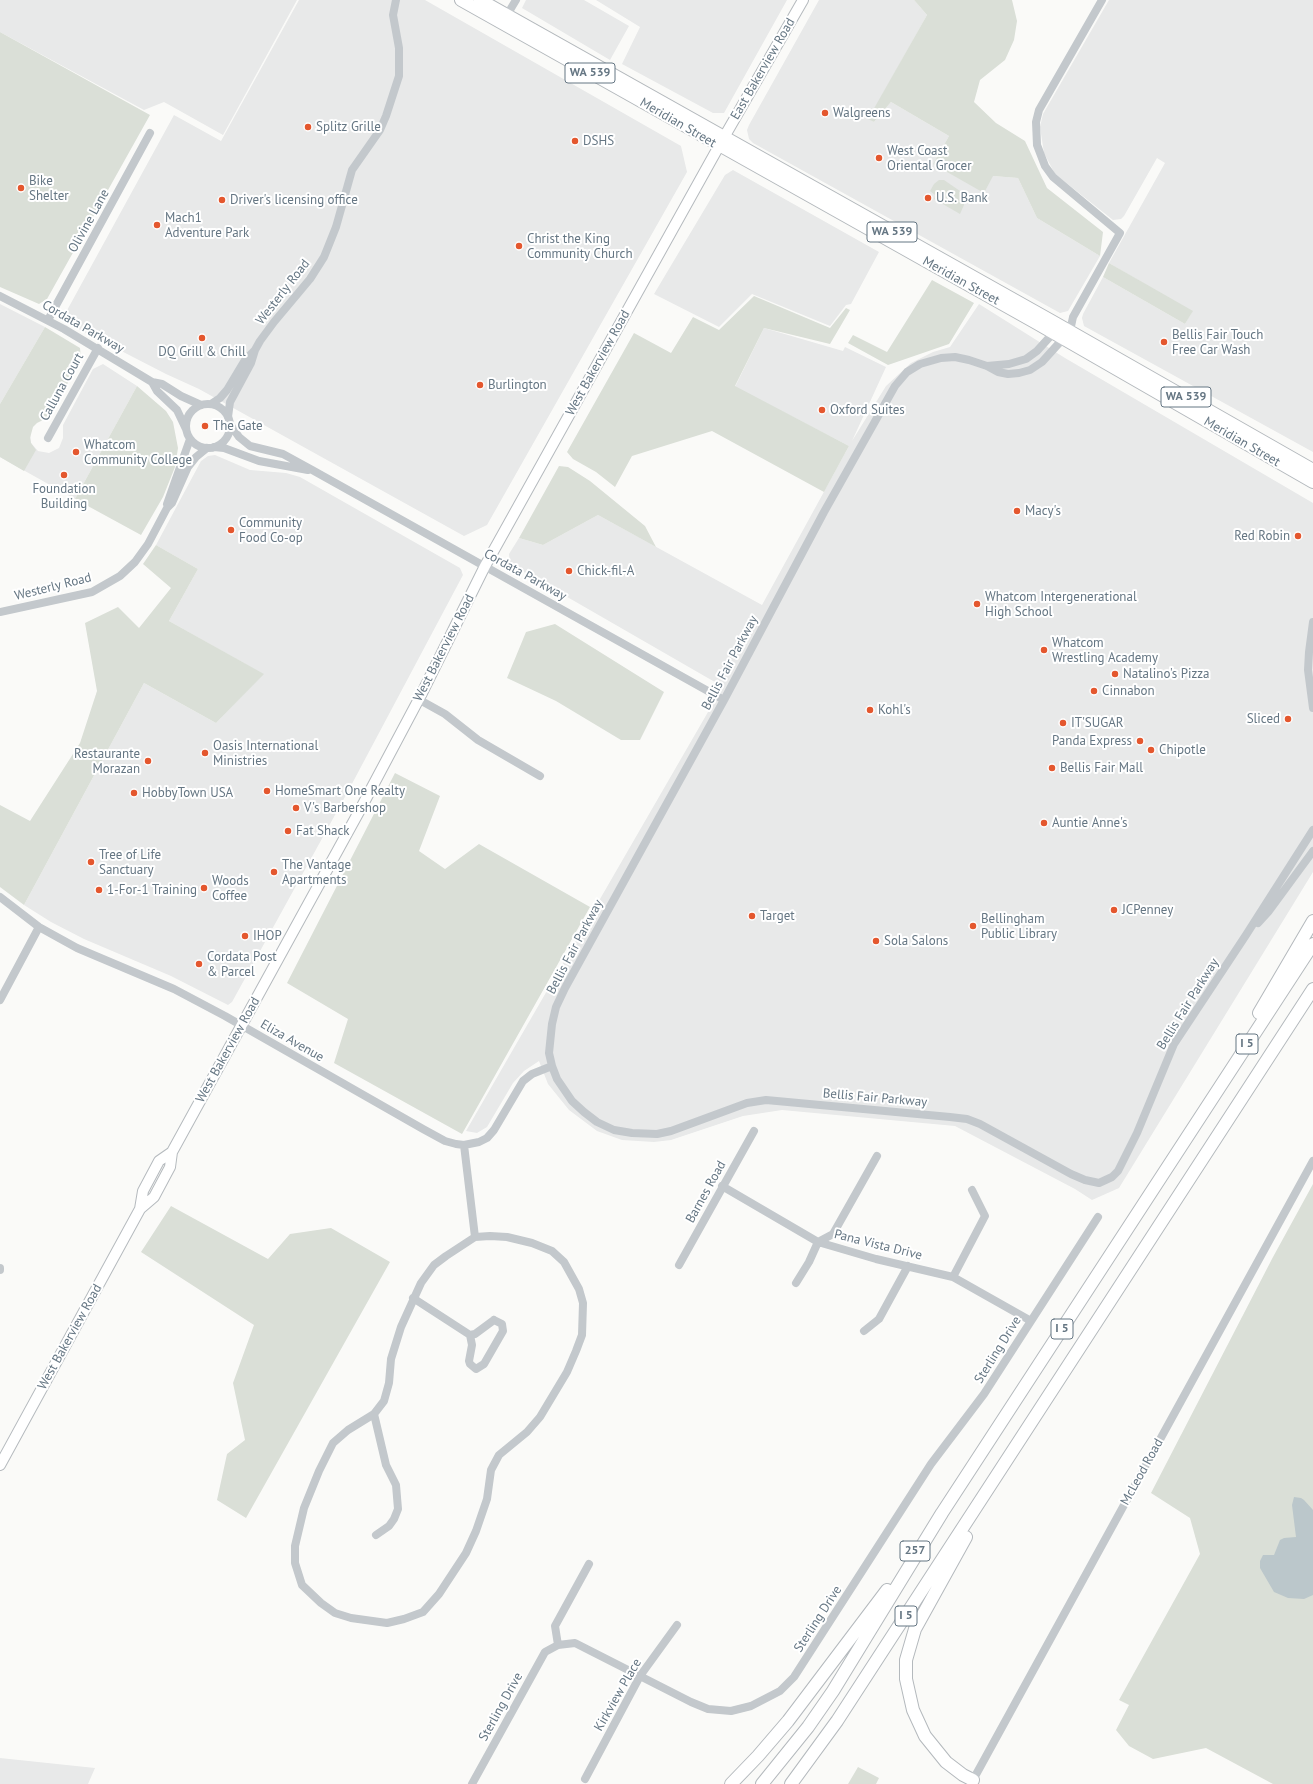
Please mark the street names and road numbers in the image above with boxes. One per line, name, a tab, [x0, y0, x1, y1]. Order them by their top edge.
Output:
street label: East Bakerview Road	[728, 15, 798, 123]
road number: WA 539	[565, 63, 615, 83]
street label: Meridian Street	[637, 95, 719, 151]
street label: Olivine Lane	[65, 187, 113, 255]
road number: WA 539	[867, 222, 917, 242]
street label: Meridian Street	[920, 253, 1002, 309]
street label: Westerly Road	[253, 256, 313, 328]
street label: Cordata Parkway	[39, 297, 127, 357]
street label: West Bakerview Road	[563, 308, 633, 418]
street label: Calluna Court	[37, 350, 87, 424]
road number: WA 539	[1161, 387, 1211, 407]
street label: Meridian Street	[1201, 414, 1283, 470]
street label: Cordata Parkway	[481, 546, 569, 604]
street label: Westerly Road	[13, 570, 93, 604]
street label: West Bakerview Road	[410, 592, 478, 704]
street label: Bellis Fair Parkway	[699, 613, 761, 713]
street label: Bellis Fair Parkway	[544, 897, 606, 997]
street label: Bellis Fair Parkway	[1154, 955, 1222, 1053]
street label: West Bakerview Road	[193, 995, 263, 1105]
street label: Eliza Avenue	[258, 1017, 326, 1065]
road number: I 5	[1236, 1034, 1258, 1054]
street label: Bellis Fair Parkway	[822, 1086, 928, 1110]
street label: Barnes Road	[683, 1158, 729, 1226]
street label: Pana Vista Drive	[832, 1227, 924, 1263]
street label: West Bakerview Road	[35, 1282, 105, 1392]
street label: Sterling Drive	[971, 1314, 1025, 1386]
road number: I 5	[1051, 1319, 1073, 1339]
street label: McLeod Road	[1117, 1436, 1167, 1508]
road number: 257	[900, 1541, 930, 1561]
street label: Sterling Drive	[791, 1583, 845, 1655]
road number: I 5	[895, 1606, 917, 1626]
street label: Kirkview Place	[591, 1656, 645, 1734]
street label: Sterling Drive	[476, 1670, 526, 1744]

